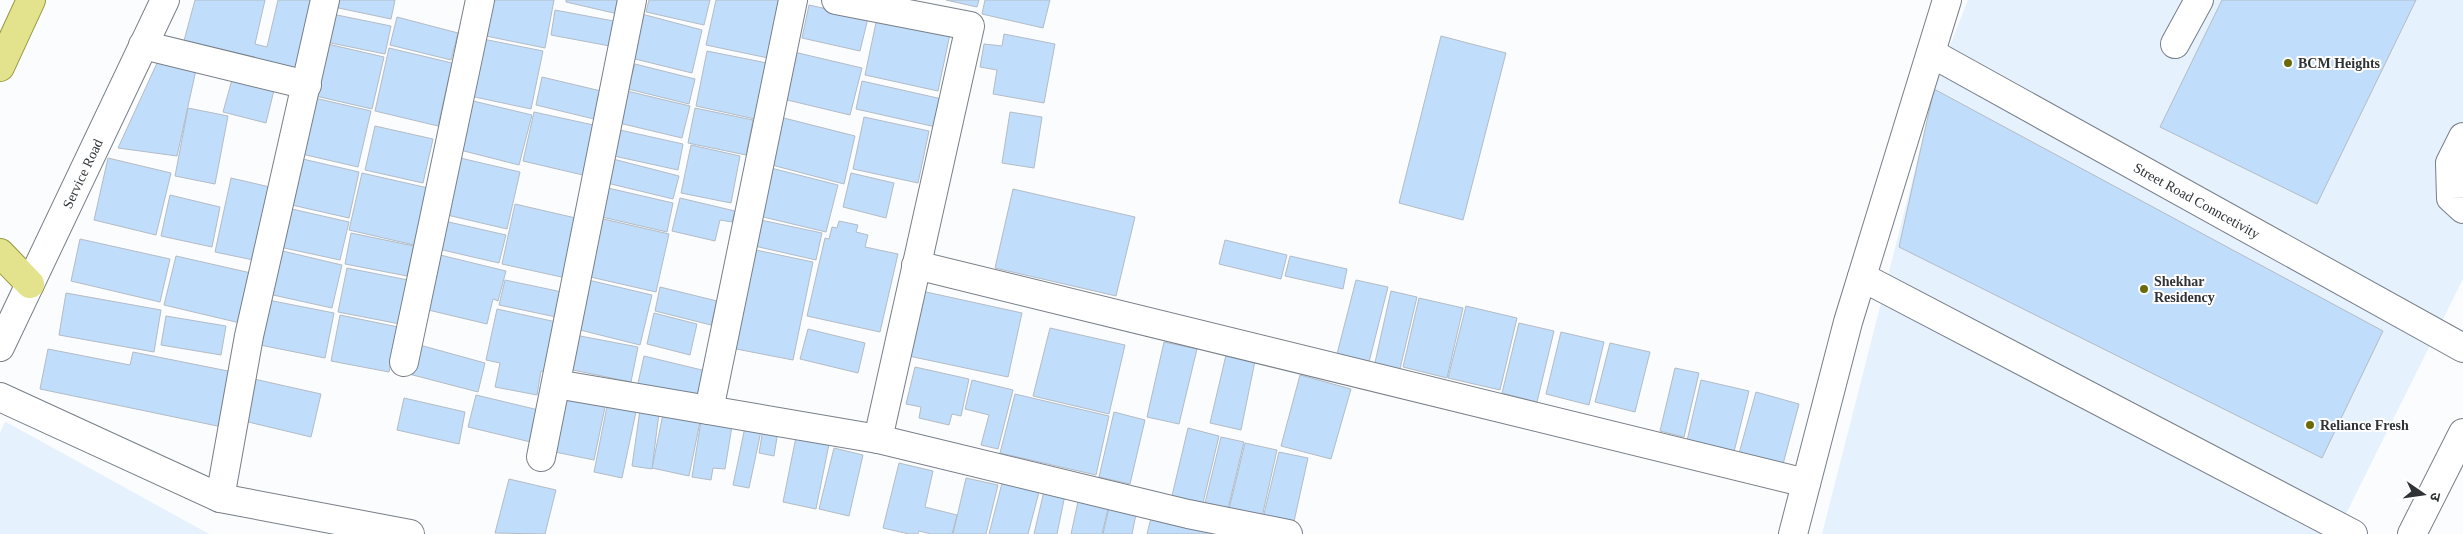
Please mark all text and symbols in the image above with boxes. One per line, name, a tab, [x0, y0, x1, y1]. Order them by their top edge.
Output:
place label: BCM Heights	[2298, 56, 2381, 71]
marker: BCM Heights	[2282, 57, 2294, 69]
street label: Service Road	[60, 137, 106, 211]
street label: Street Road Conncetivity	[2131, 160, 2262, 242]
place label: Shekhar Residency	[2154, 274, 2215, 305]
marker: Shekhar Residency	[2138, 283, 2150, 295]
place label: Reliance Fresh	[2320, 418, 2409, 433]
marker: Reliance Fresh	[2304, 419, 2316, 431]
north arrow	[2398, 469, 2448, 519]
text: उ	[2427, 491, 2443, 503]

